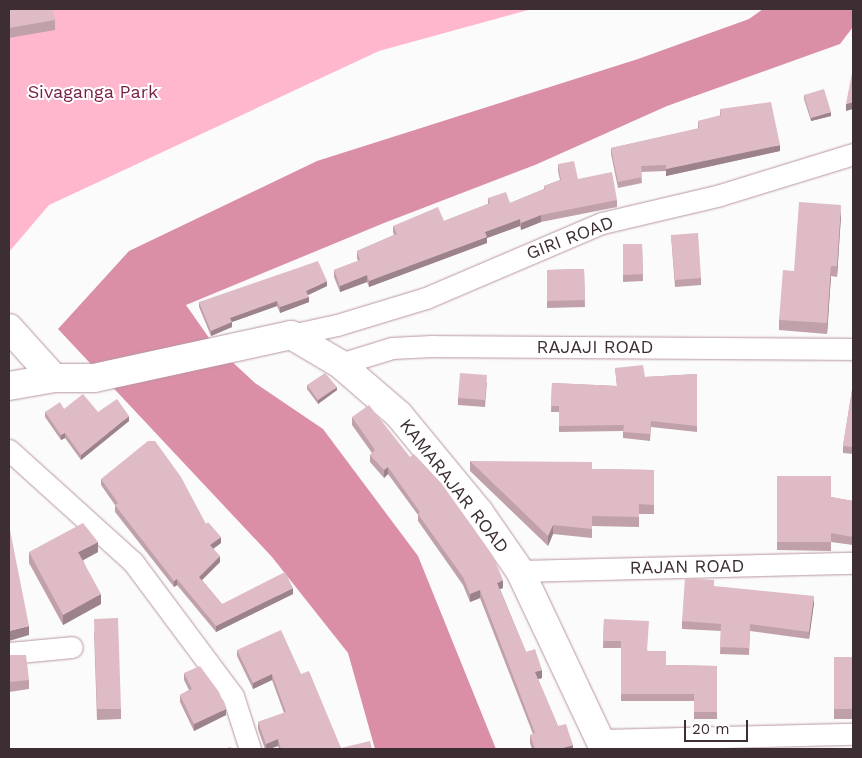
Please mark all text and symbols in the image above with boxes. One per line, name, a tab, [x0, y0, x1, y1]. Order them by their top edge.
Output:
park label: Sivaganga Park	[27, 81, 159, 103]
street label: GIRI ROAD	[523, 212, 617, 264]
street label: RAJAJI ROAD	[537, 336, 653, 358]
street label: KAMARAJAR ROAD	[395, 415, 513, 557]
street label: RAJAN ROAD	[629, 555, 745, 579]
scale bar	[687, 710, 751, 742]
text: 20 m	[692, 720, 730, 738]

